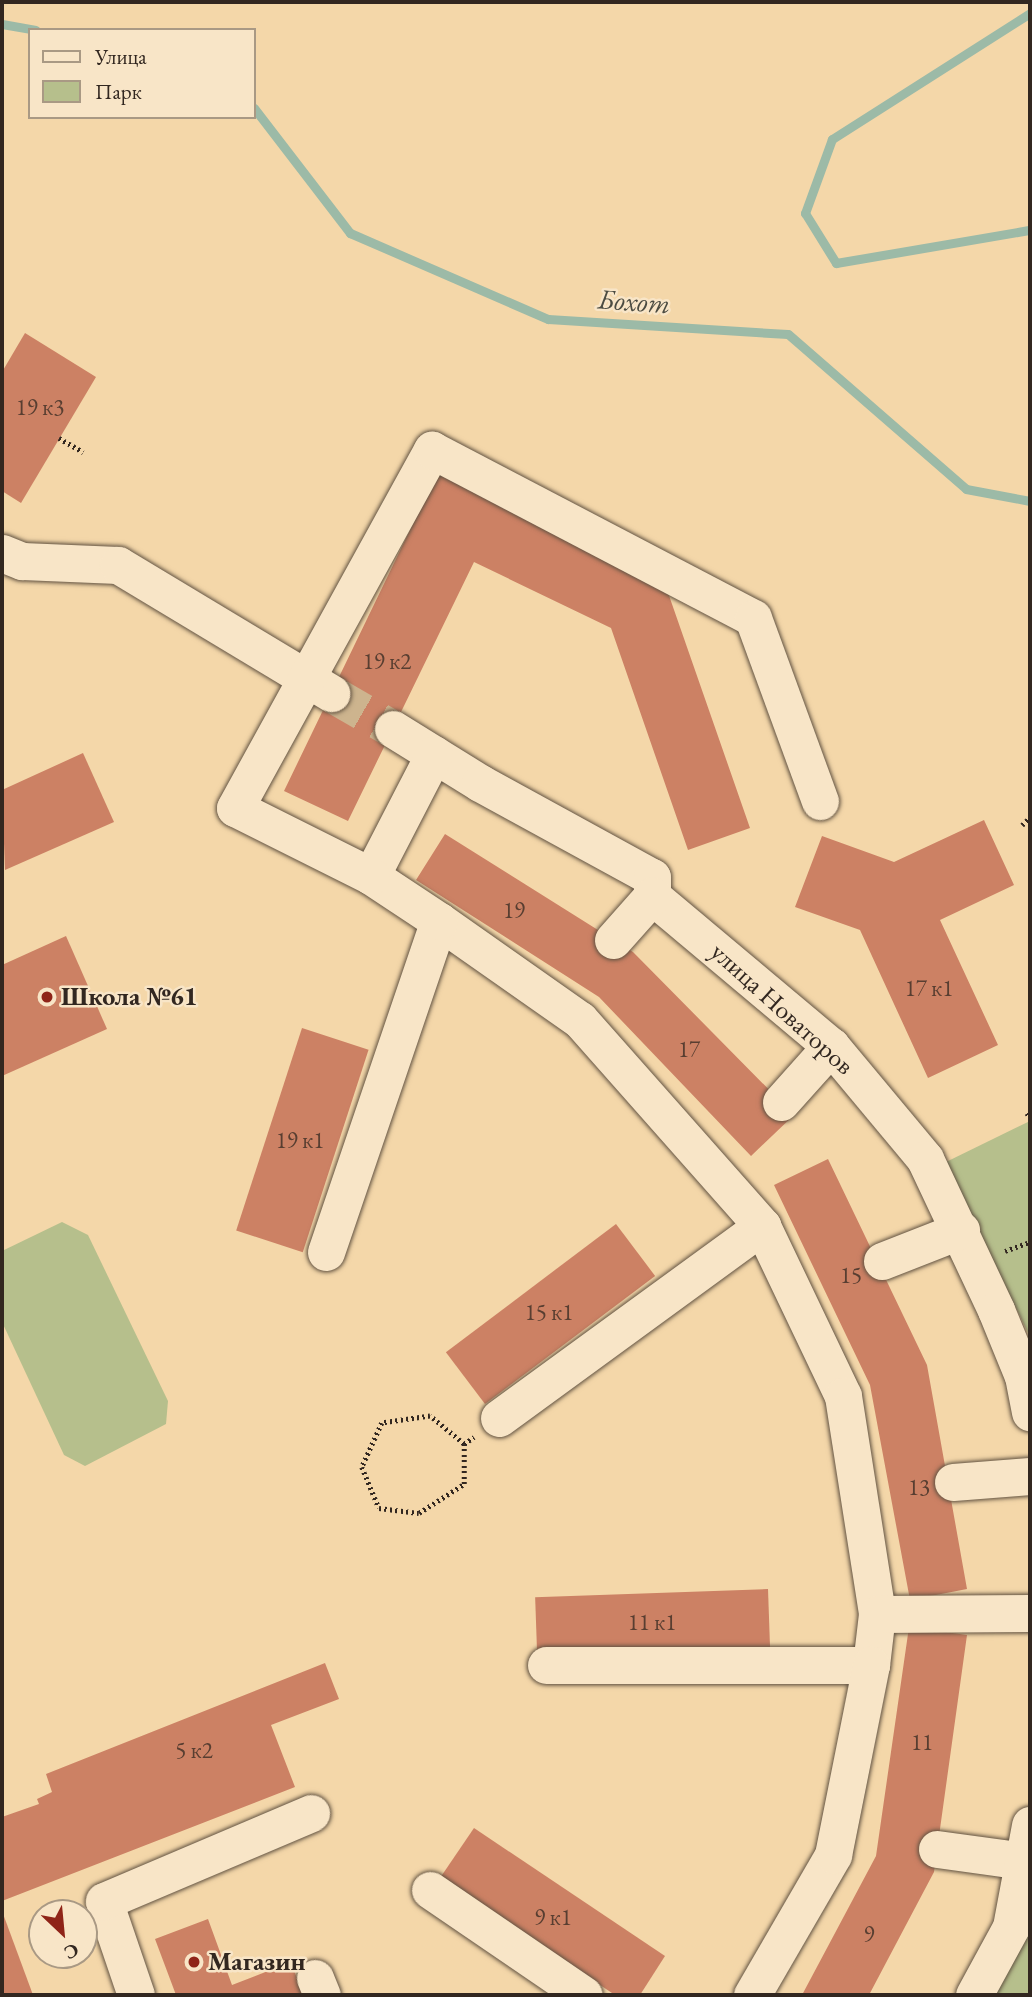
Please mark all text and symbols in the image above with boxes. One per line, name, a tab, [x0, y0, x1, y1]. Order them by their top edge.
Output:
legend	[28, 28, 256, 119]
text: Улица	[95, 43, 147, 70]
text: Парк	[95, 78, 142, 105]
water label: Бохот	[597, 282, 671, 320]
house number: 19 к3	[16, 393, 64, 421]
house number: 19 к2	[363, 647, 411, 675]
house number: 19	[503, 896, 525, 924]
street label: улица Новаторов	[704, 936, 860, 1082]
house number: 17 к1	[905, 974, 953, 1002]
place label: Школа №61	[61, 981, 197, 1013]
marker: Школа №61	[39, 989, 55, 1005]
house number: 17	[678, 1035, 700, 1063]
house number: 19 к1	[276, 1126, 324, 1154]
house number: 15	[840, 1261, 862, 1289]
house number: 15 к1	[525, 1298, 573, 1326]
house number: 13	[908, 1473, 930, 1501]
house number: 11 к1	[628, 1608, 676, 1636]
house number: 11	[911, 1728, 933, 1756]
house number: 5 к2	[175, 1736, 213, 1764]
north arrow	[28, 1899, 98, 1969]
house number: 9 к1	[534, 1903, 572, 1931]
house number: 9	[863, 1920, 875, 1948]
text: С	[60, 1937, 83, 1966]
place label: Магазин	[208, 1946, 306, 1978]
marker: Магазин	[186, 1954, 202, 1970]

